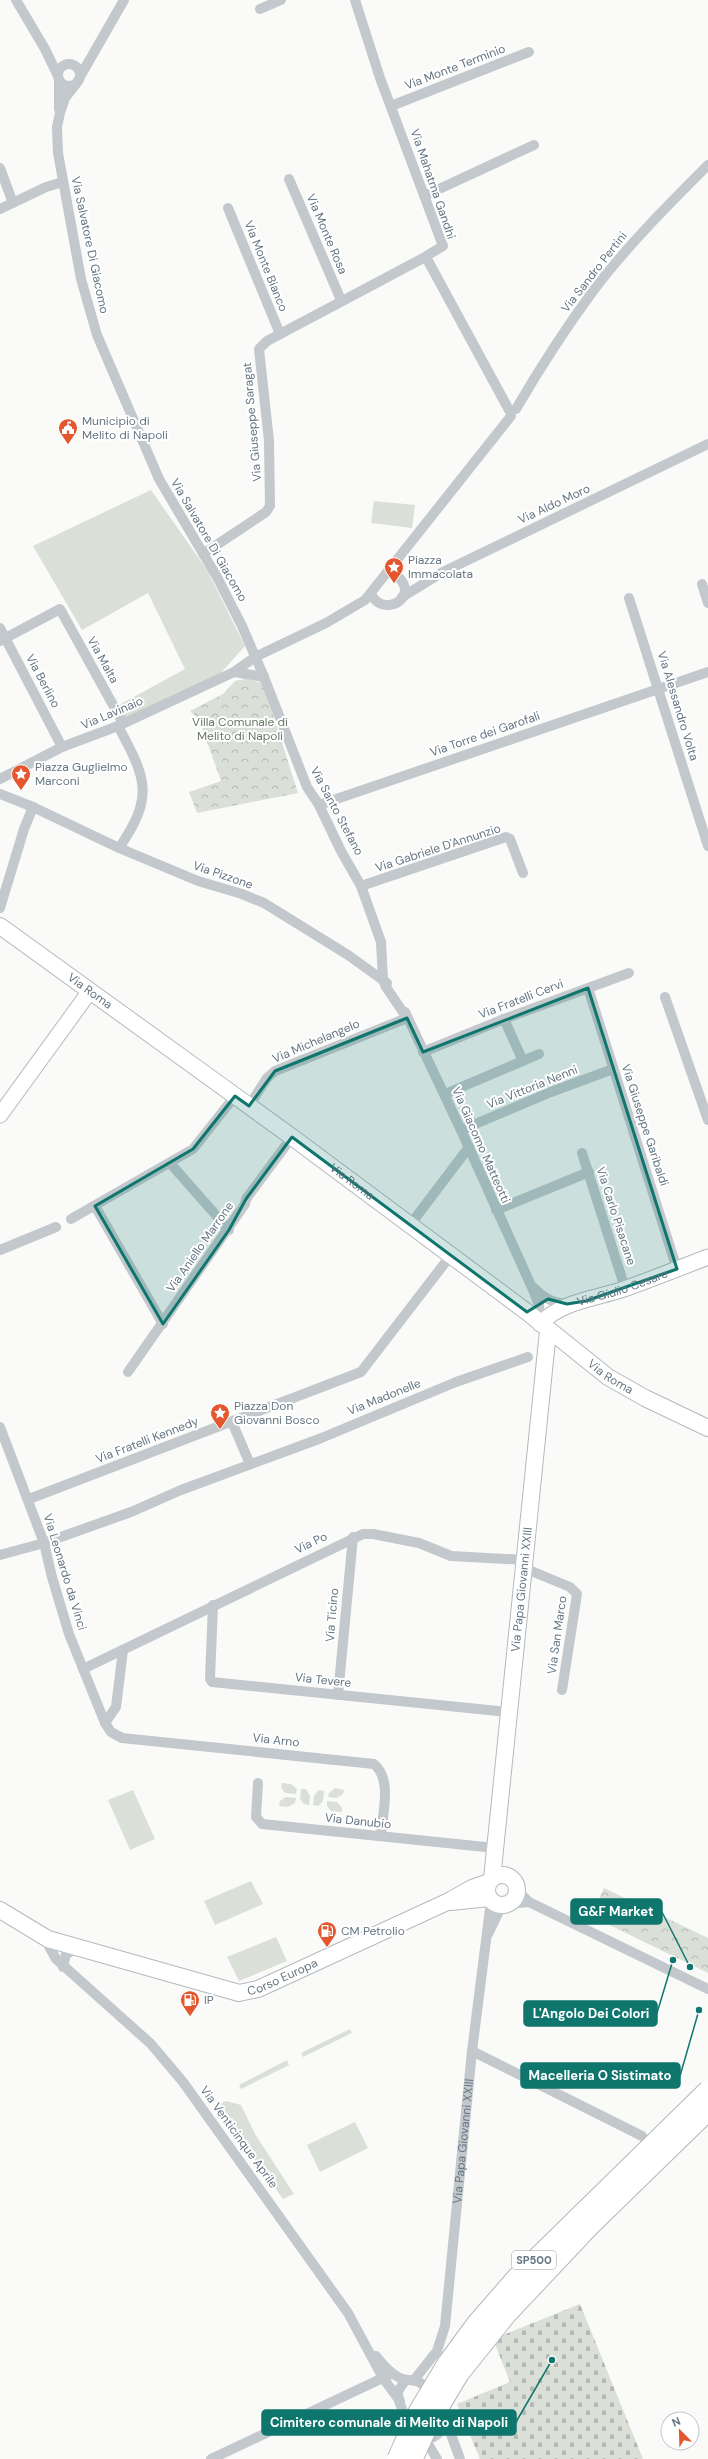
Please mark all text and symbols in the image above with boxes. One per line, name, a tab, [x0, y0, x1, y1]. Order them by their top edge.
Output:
street label: Via Monte Terminio	[402, 40, 508, 94]
street label: Via Mahatma Gandhi	[407, 127, 459, 241]
street label: Via Salvatore Di Giacomo	[68, 175, 112, 315]
street label: Via Monte Rosa	[303, 191, 351, 277]
street label: Via Monte Bianco	[240, 218, 292, 314]
street label: Via Sandro Pertini	[557, 228, 631, 316]
street label: Via Giuseppe Saragat	[239, 361, 265, 482]
place label: Municipio di Melito di Napoli	[82, 413, 168, 443]
public building icon: Municipio di Melito di Napoli	[57, 417, 79, 445]
street label: Via Salvatore Di Giacomo	[167, 476, 251, 604]
street label: Via Aldo Moro	[515, 480, 593, 528]
place label: Piazza Immacolata	[408, 552, 473, 582]
place icon: Piazza Immacolata	[383, 556, 405, 584]
street label: Via Malta	[84, 634, 122, 686]
street label: Via Alessandro Volta	[654, 649, 702, 763]
street label: Via Berlino	[22, 651, 64, 711]
street label: Via Lavinaio	[79, 693, 145, 733]
street label: Via Torre dei Garofali	[428, 708, 542, 760]
park label: Villa Comunale di Melito di Napoli	[192, 714, 288, 744]
place label: Piazza Guglielmo Marconi	[35, 759, 128, 789]
place icon: Piazza Guglielmo Marconi	[10, 763, 32, 791]
street label: Via Santo Stefano	[307, 764, 367, 858]
street label: Via Gabriele D'Annunzio	[373, 820, 503, 876]
street label: Via Pizzone	[191, 857, 255, 893]
street label: Via Roma	[64, 969, 116, 1013]
street label: Via Fratelli Cervi	[476, 975, 566, 1023]
street label: Via Michelangelo	[270, 1015, 362, 1067]
street label: Via Vittoria Nenni	[484, 1061, 580, 1113]
street label: Via Giuseppe Garibaldi	[618, 1062, 672, 1188]
street label: Via Giacomo Matteotti	[448, 1084, 514, 1206]
street label: Via Roma	[326, 1160, 377, 1204]
street label: Via Carlo Pisacane	[593, 1165, 640, 1267]
street label: Via Aniello Marrone	[163, 1198, 237, 1295]
street label: Via Giulio Cesare	[575, 1265, 670, 1310]
street label: Via Roma	[584, 1356, 636, 1398]
street label: Via Madonelle	[345, 1375, 423, 1419]
place label: Piazza Don Giovanni Bosco	[234, 1398, 320, 1428]
place icon: Piazza Don Giovanni Bosco	[209, 1402, 231, 1430]
street label: Via Fratelli Kennedy	[93, 1413, 201, 1467]
street label: Via Leonardo da Vinci	[40, 1512, 90, 1632]
street label: Via Papa Giovanni XXIII	[507, 1526, 536, 1653]
street label: Via Po	[292, 1528, 330, 1558]
street label: Via Ticino	[322, 1587, 342, 1643]
street label: Via San Marco	[544, 1595, 570, 1675]
street label: Via Tevere	[294, 1669, 352, 1691]
street label: Via Arno	[252, 1730, 300, 1750]
street label: Via Danubio	[324, 1810, 392, 1832]
callout: G&F Market	[571, 1899, 662, 1924]
text: G&F Market	[578, 1903, 654, 1920]
fuel station icon: CM Petrolio	[316, 1920, 338, 1948]
place label: CM Petrolio	[341, 1923, 405, 1939]
street label: Corso Europa	[246, 1955, 320, 1999]
fuel station icon: IP	[179, 1989, 201, 2017]
place label: IP	[204, 1992, 214, 2008]
callout: L'Angolo Dei Colori	[524, 2001, 657, 2026]
text: L'Angolo Dei Colori	[533, 2005, 649, 2022]
callout: Macelleria O Sistimato	[521, 2063, 680, 2088]
text: Macelleria O Sistimato	[529, 2067, 672, 2084]
street label: Via Papa Giovanni XXIII	[449, 2078, 477, 2204]
street label: Via Venticinque Aprile	[197, 2083, 282, 2191]
road number: SP500	[512, 2251, 556, 2269]
callout: Cimitero comunale di Melito di Napoli	[262, 2410, 516, 2435]
north arrow	[660, 2411, 700, 2451]
text: Cimitero comunale di Melito di Napoli	[270, 2414, 508, 2431]
text: N	[670, 2414, 683, 2430]

